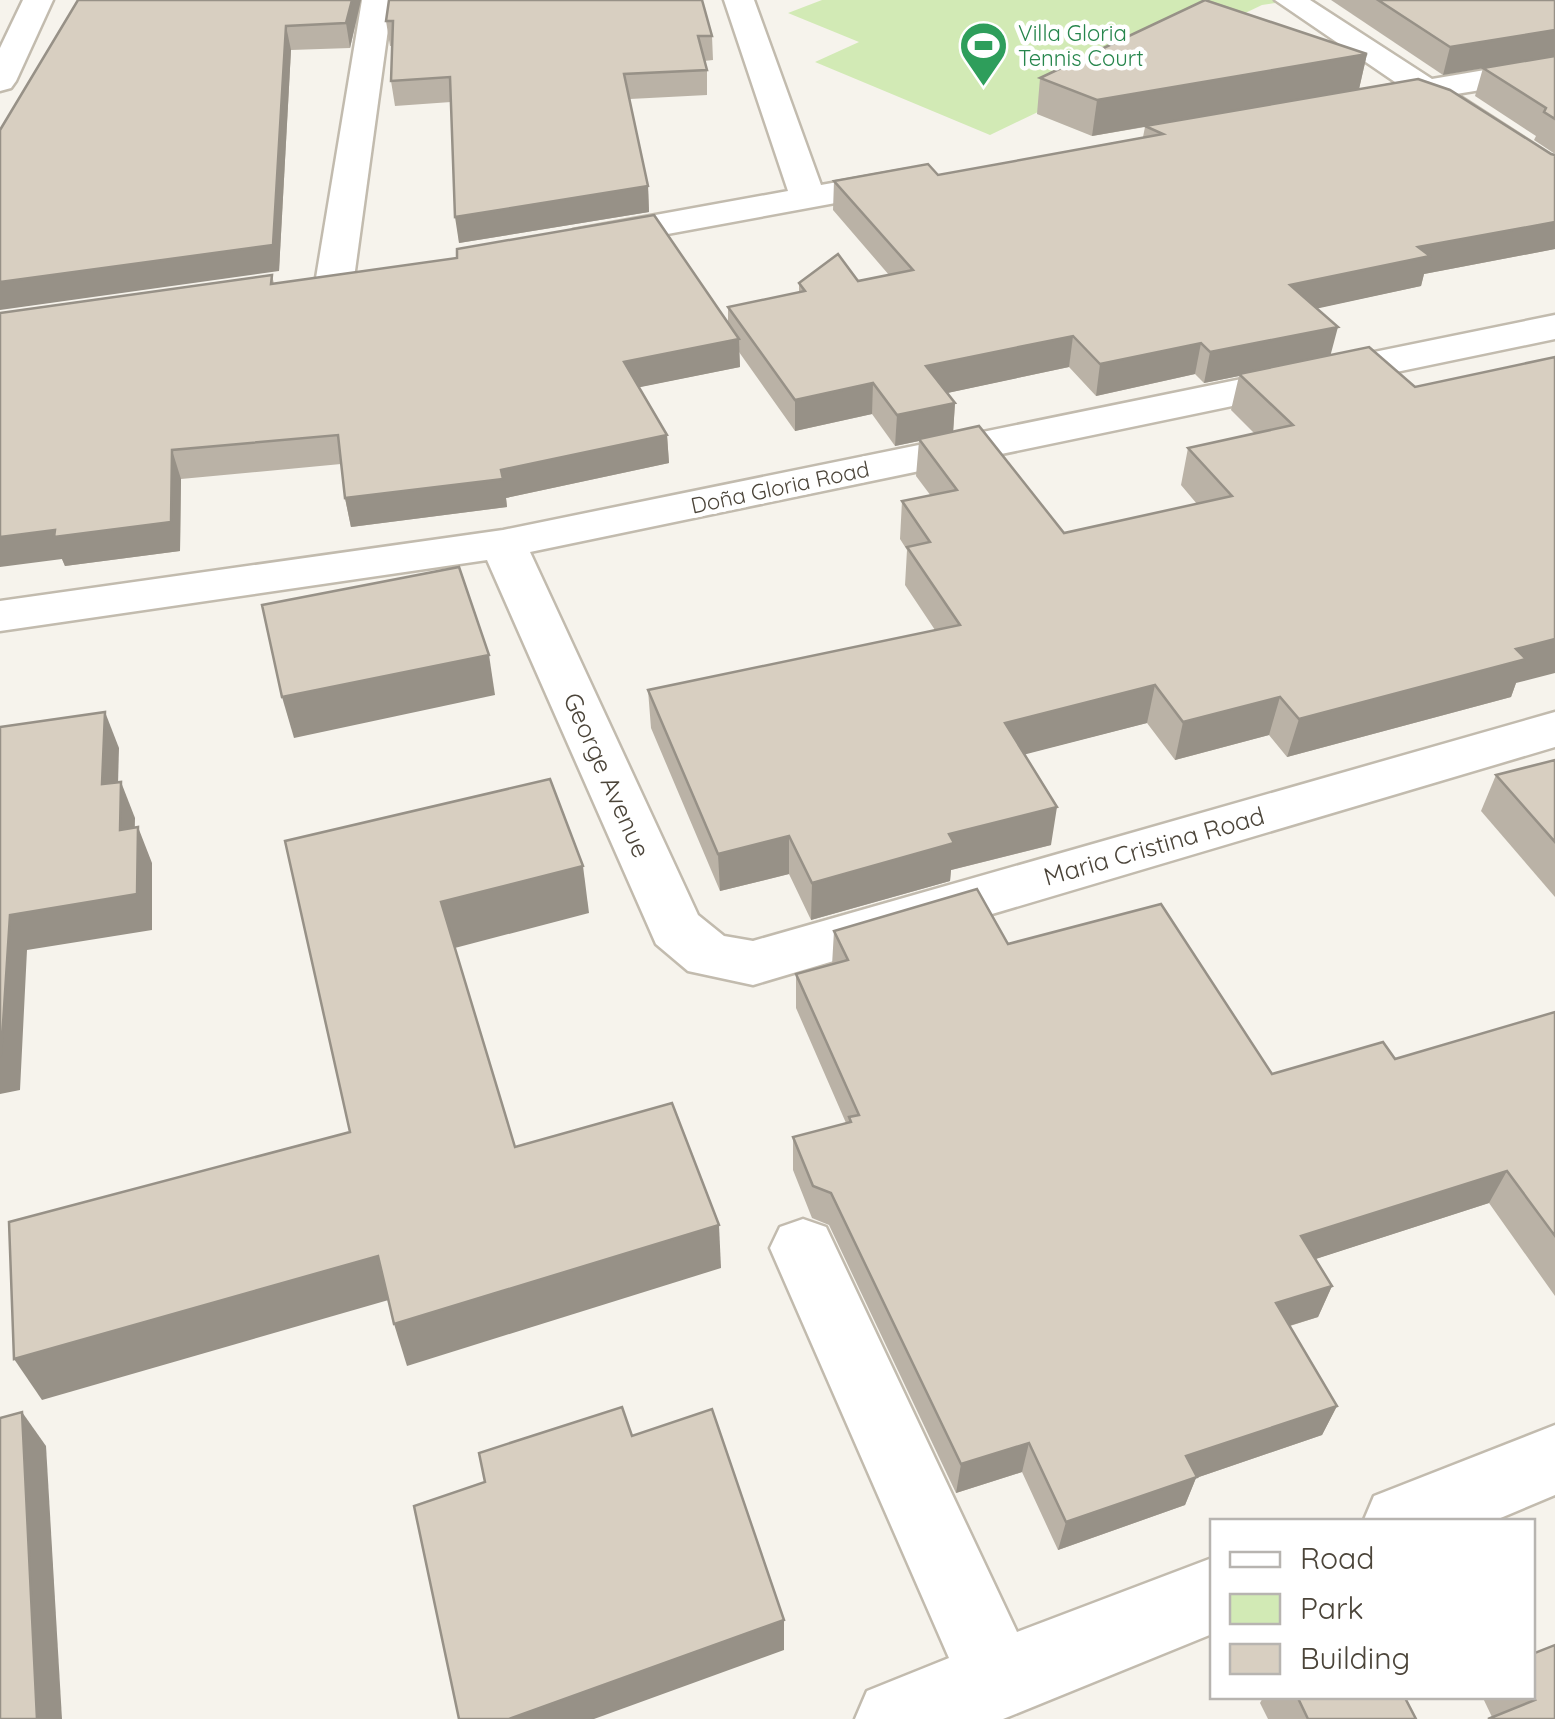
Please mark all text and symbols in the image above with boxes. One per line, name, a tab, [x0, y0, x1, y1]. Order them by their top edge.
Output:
place label: Villa Gloria Tennis Court	[1018, 19, 1144, 72]
sports icon: Villa Gloria Tennis Court	[957, 20, 1009, 88]
street label: Doña Gloria Road	[688, 454, 872, 520]
street label: George Avenue	[557, 687, 658, 862]
street label: Maria Cristina Road	[1040, 799, 1268, 892]
legend	[1210, 1519, 1535, 1699]
text: Road	[1300, 1539, 1374, 1577]
text: Park	[1300, 1589, 1364, 1627]
text: Building	[1300, 1639, 1410, 1677]

